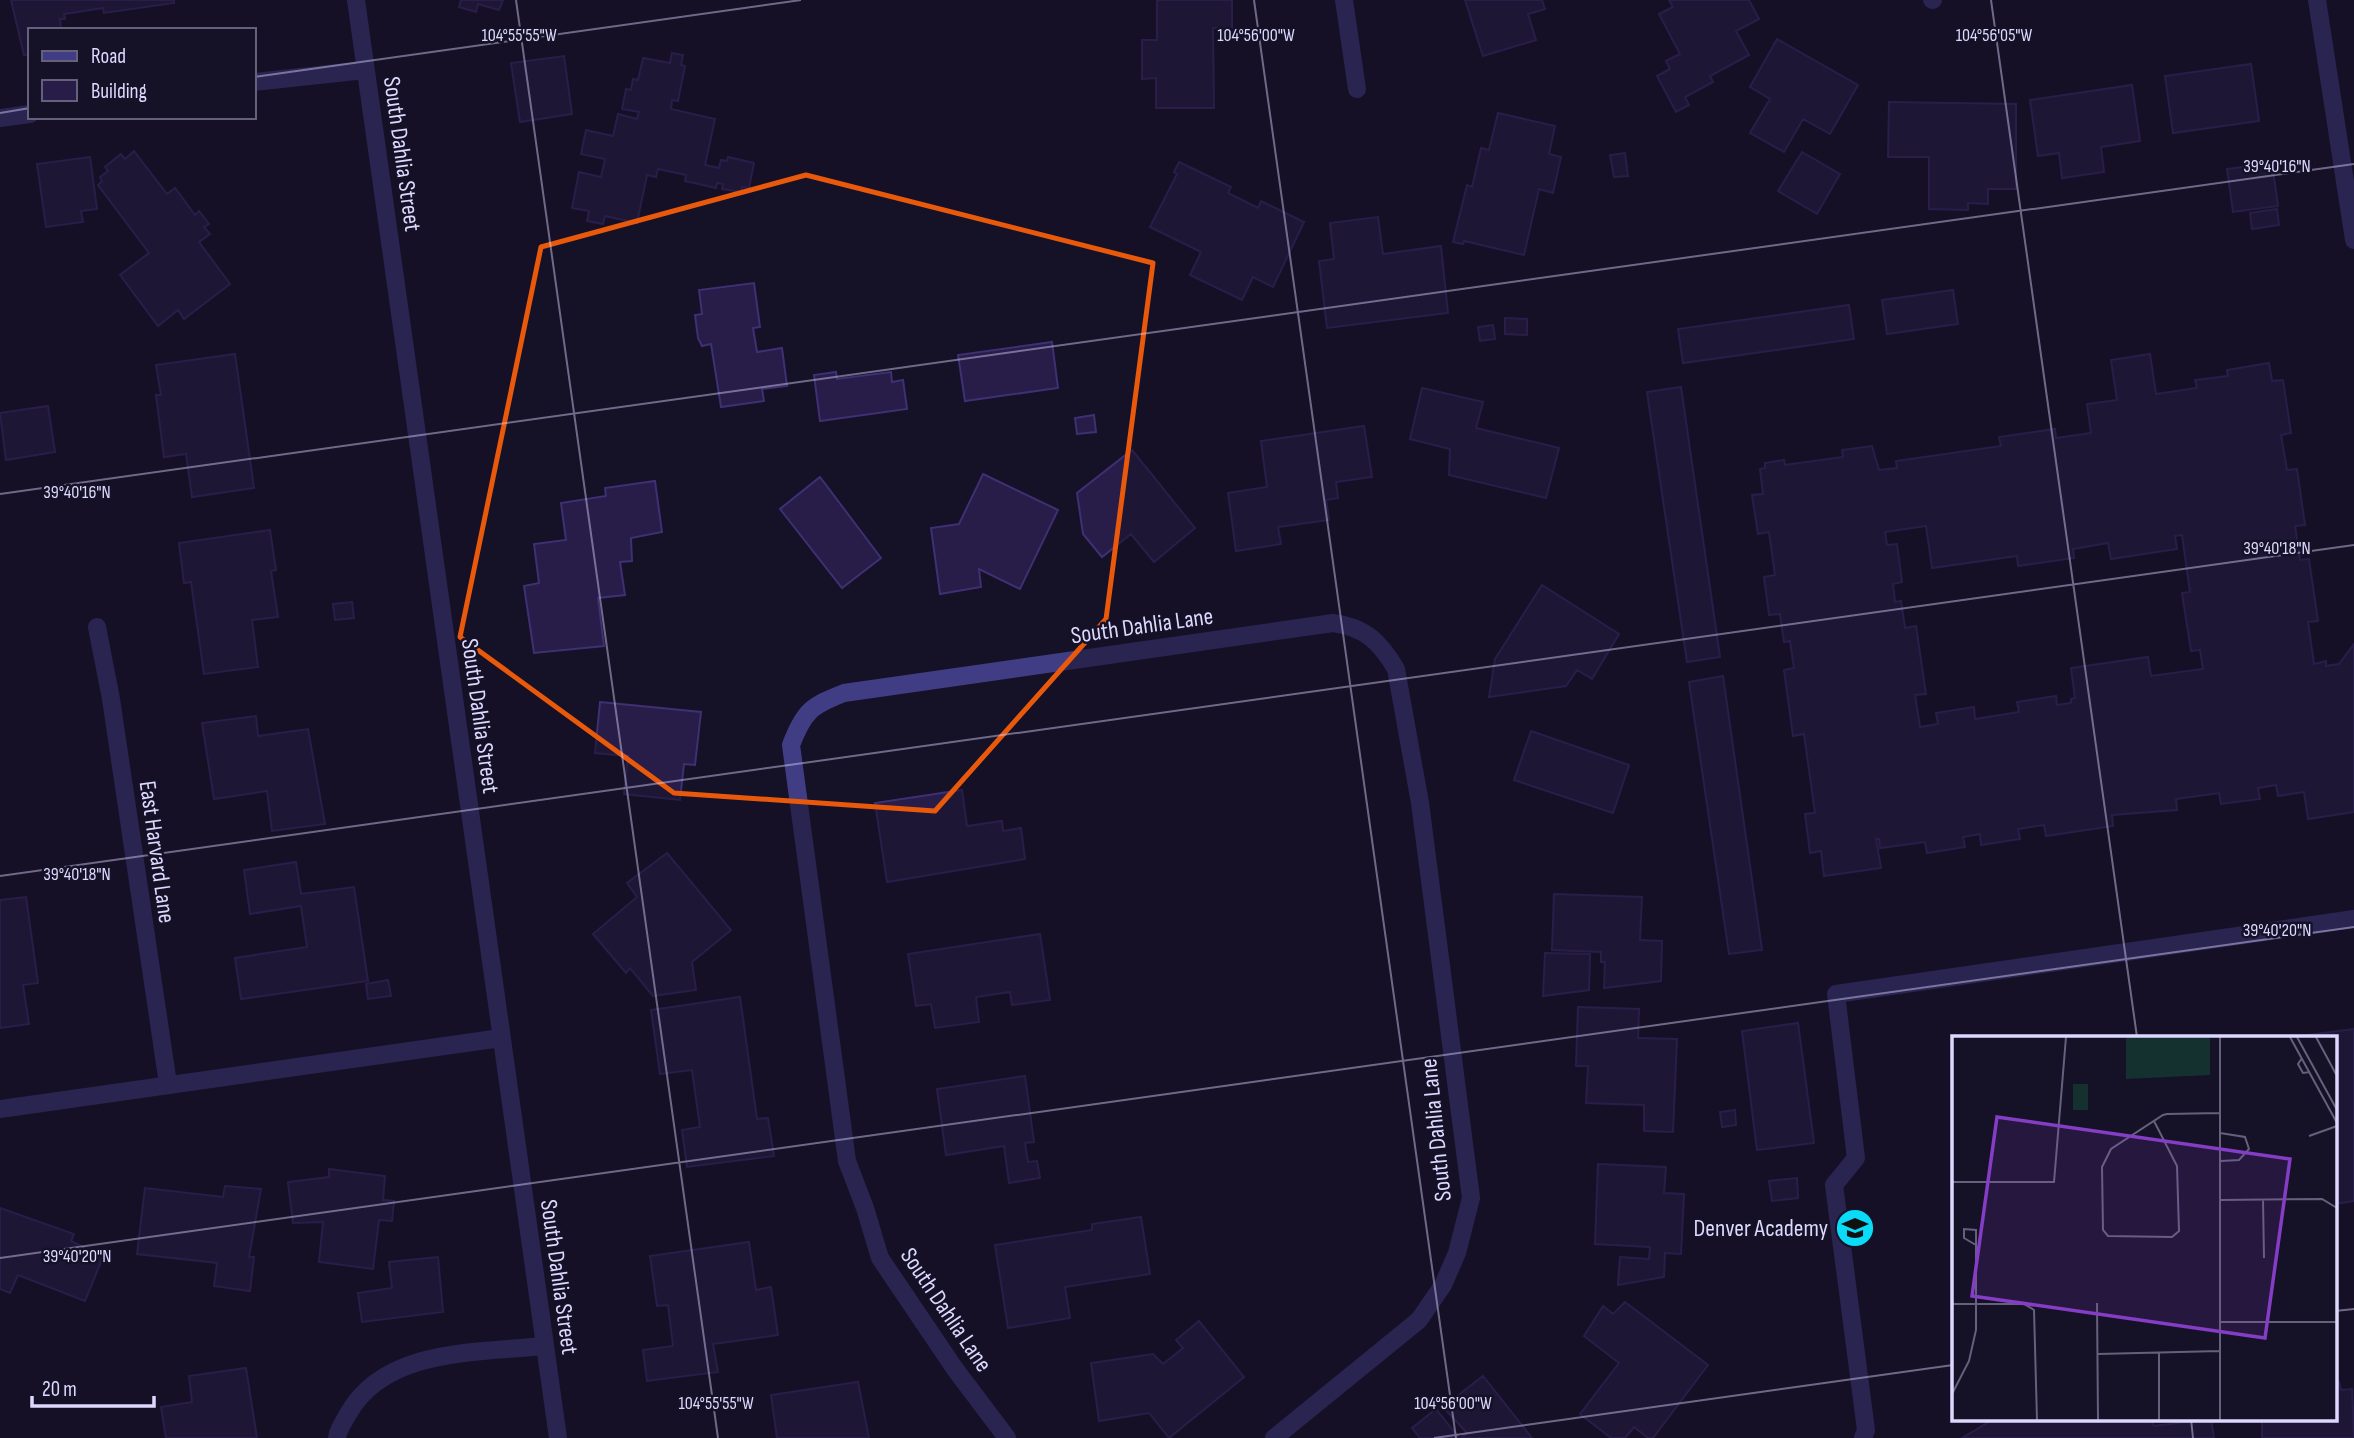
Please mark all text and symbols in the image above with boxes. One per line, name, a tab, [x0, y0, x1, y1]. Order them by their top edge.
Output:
text: 104°55'55"W	[481, 25, 557, 46]
text: 104°56'00"W	[1217, 25, 1295, 46]
text: 104°56'05"W	[1956, 25, 2033, 46]
legend	[28, 28, 256, 119]
text: Road	[91, 44, 126, 69]
street label: South Dahlia Street	[377, 75, 427, 233]
text: Building	[91, 79, 147, 104]
text: 39°40'16"N	[2243, 156, 2311, 177]
text: 39°40'16"N	[43, 482, 111, 503]
text: 39°40'18"N	[2243, 538, 2311, 559]
street label: South Dahlia Lane	[1069, 602, 1215, 650]
street label: South Dahlia Street	[455, 637, 505, 795]
street label: East Harvard Lane	[133, 779, 181, 925]
text: 39°40'18"N	[43, 864, 111, 885]
text: 39°40'20"N	[2243, 920, 2311, 941]
inset map	[1952, 1036, 2336, 1420]
street label: South Dahlia Lane	[1414, 1057, 1458, 1203]
street label: South Dahlia Street	[534, 1198, 584, 1356]
school or university icon: Denver Academy	[1834, 1207, 1876, 1249]
place label: Denver Academy	[1694, 1214, 1828, 1243]
street label: South Dahlia Lane	[894, 1242, 998, 1378]
text: 39°40'20"N	[43, 1246, 111, 1267]
scale bar	[32, 1364, 154, 1408]
text: 20 m	[42, 1377, 77, 1402]
text: 104°55'55"W	[678, 1393, 754, 1414]
text: 104°56'00"W	[1414, 1393, 1492, 1414]

